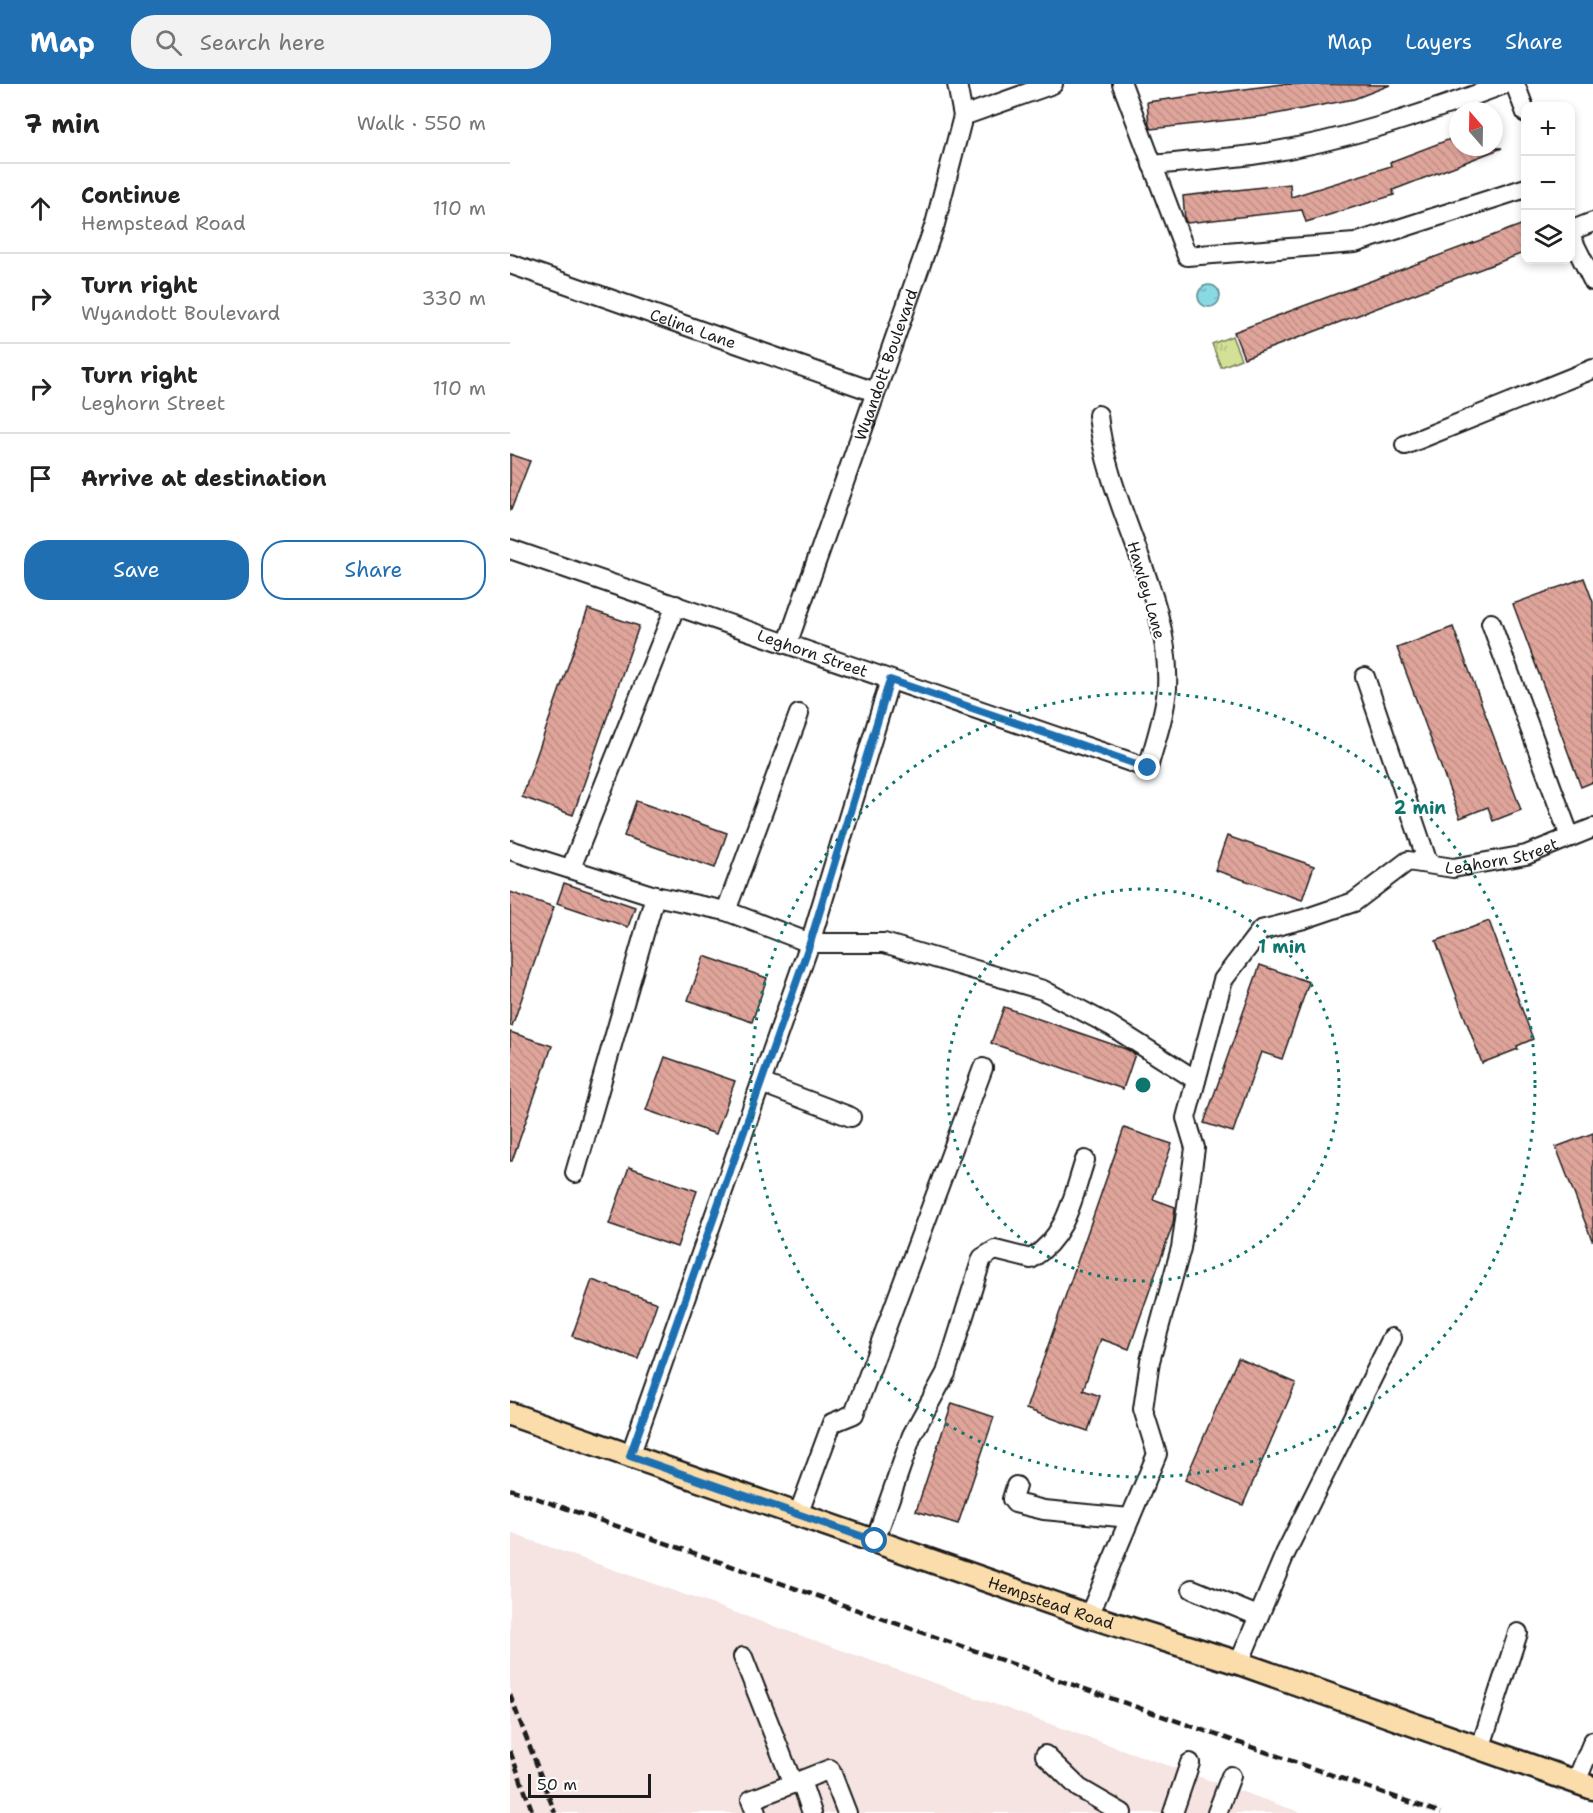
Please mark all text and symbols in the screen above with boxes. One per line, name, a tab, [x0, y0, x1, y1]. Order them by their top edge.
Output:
search box	[131, 15, 551, 69]
text: Map	[30, 23, 95, 61]
icon: search	[152, 26, 185, 59]
text: Search here	[200, 28, 325, 57]
text: Map	[1327, 28, 1372, 56]
text: Layers	[1405, 28, 1472, 56]
text: Share	[1505, 28, 1563, 56]
north arrow	[1449, 102, 1503, 156]
map controls	[1521, 102, 1575, 264]
button: +	[1521, 102, 1575, 156]
text: 7 min	[24, 106, 100, 141]
text: Walk · 550 m	[357, 110, 486, 136]
button: −	[1521, 156, 1575, 210]
text: Continue	[81, 181, 181, 210]
icon: ahead	[24, 192, 57, 225]
text: 110 m	[432, 195, 486, 221]
text: Hempstead Road	[81, 210, 246, 236]
button: layers	[1521, 210, 1575, 264]
text: Turn right	[81, 271, 198, 300]
icon: right	[24, 282, 57, 315]
text: 330 m	[422, 285, 486, 311]
street label: Wyandott Boulevard	[850, 286, 922, 444]
text: Wyandott Boulevard	[81, 300, 280, 326]
street label: Celina Lane	[647, 304, 739, 353]
text: Turn right	[81, 361, 198, 390]
icon: right	[24, 372, 57, 405]
text: 110 m	[432, 375, 486, 401]
text: Leghorn Street	[81, 390, 226, 416]
icon: arrive	[24, 462, 57, 495]
text: Arrive at destination	[81, 464, 327, 493]
street label: Hawley Lane	[1123, 539, 1170, 641]
button: Save	[24, 540, 249, 600]
button: Share	[261, 540, 486, 600]
street label: Leghorn Street	[754, 625, 871, 682]
route end	[1134, 754, 1160, 780]
text: 2 min	[1394, 796, 1446, 820]
street label: Leghorn Street	[1444, 833, 1561, 879]
text: 1 min	[1258, 935, 1306, 959]
centre of rings	[1133, 1075, 1153, 1095]
route start	[861, 1527, 887, 1553]
street label: Hempstead Road	[985, 1572, 1116, 1634]
scale bar	[528, 1771, 651, 1798]
text: 50 m	[537, 1774, 577, 1795]

